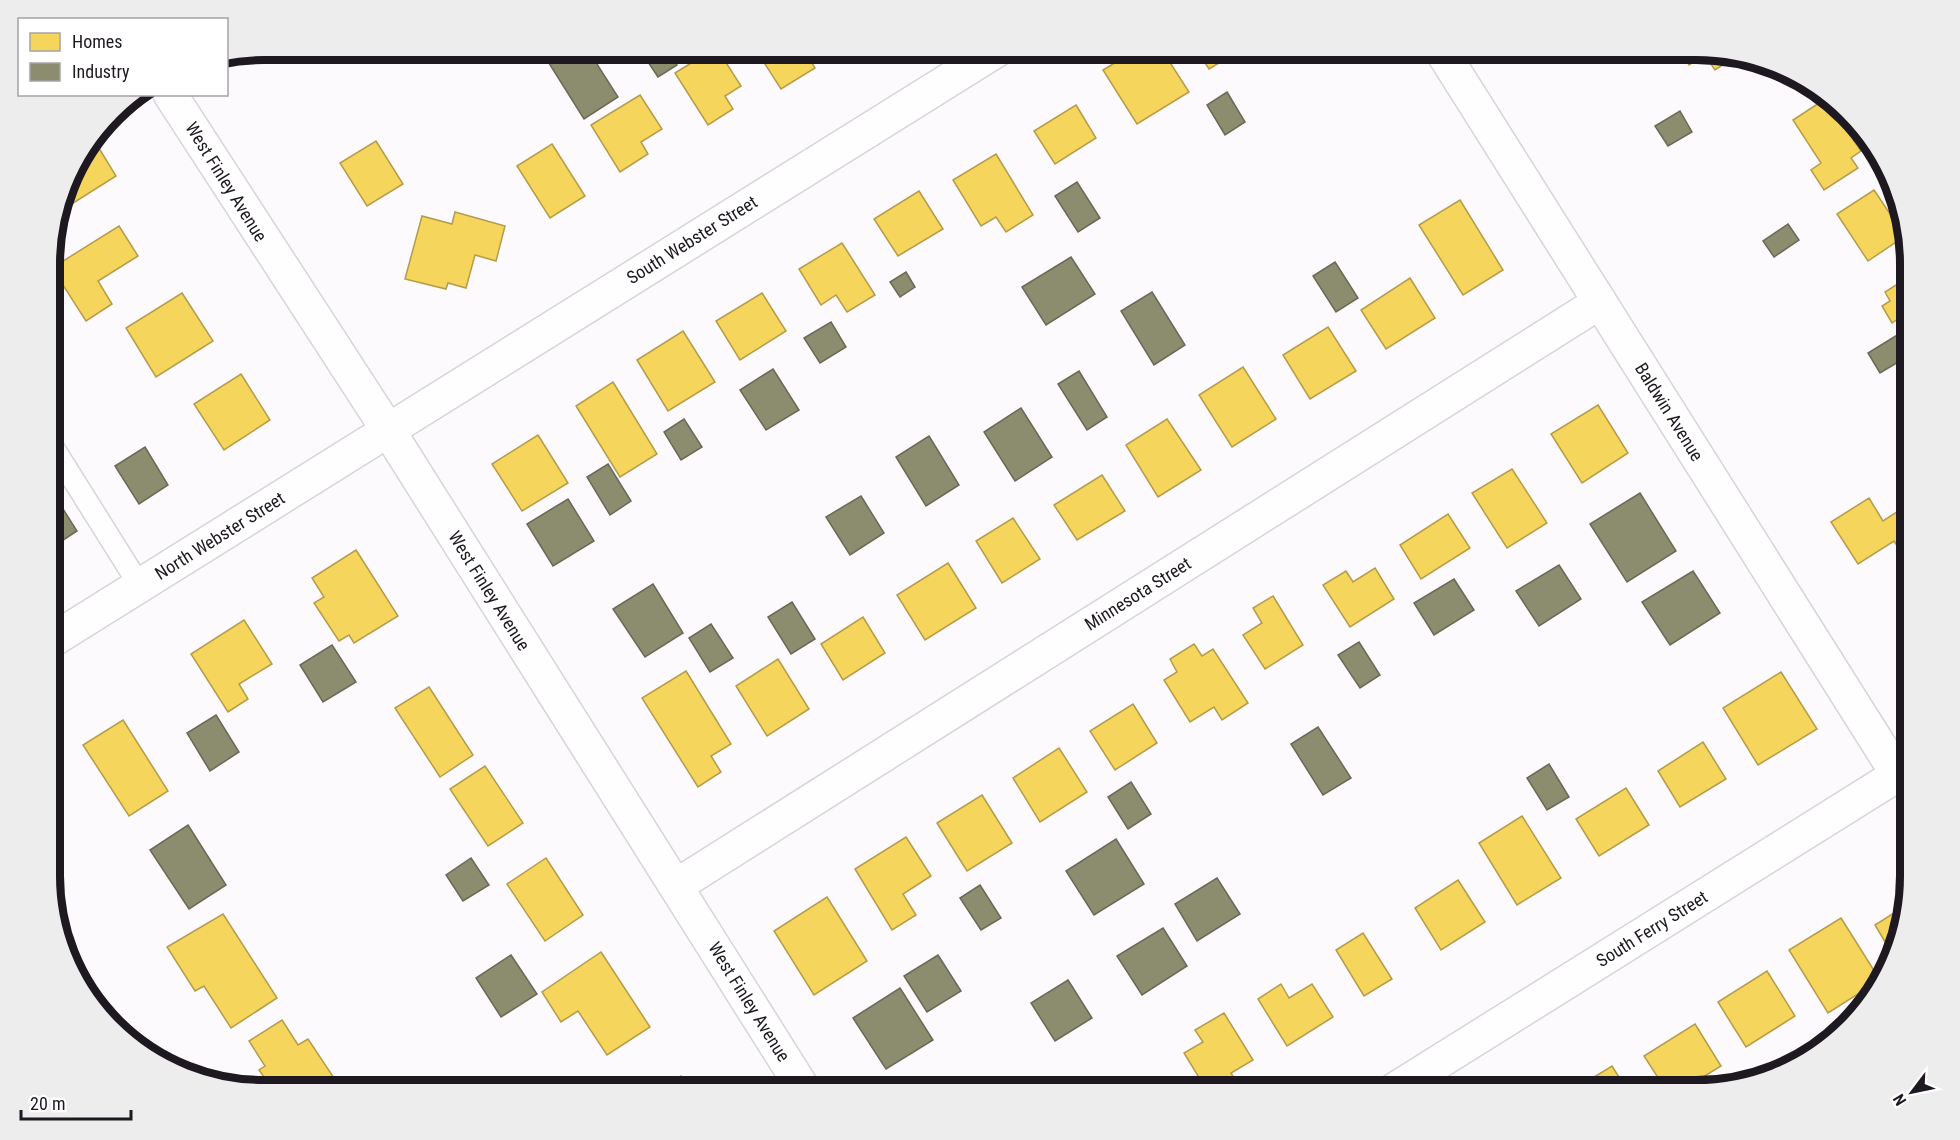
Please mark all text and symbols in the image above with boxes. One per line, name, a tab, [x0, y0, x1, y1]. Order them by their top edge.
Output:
legend	[18, 18, 228, 96]
text: Homes	[72, 31, 122, 52]
text: Industry	[72, 61, 130, 82]
street label: West Finley Avenue	[181, 118, 272, 245]
street label: South Webster Street	[623, 191, 761, 288]
street label: Baldwin Avenue	[1631, 359, 1708, 465]
street label: North Webster Street	[151, 487, 288, 584]
street label: West Finley Avenue	[444, 527, 535, 654]
street label: Minnesota Street	[1081, 553, 1195, 635]
street label: South Ferry Street	[1592, 886, 1711, 971]
street label: West Finley Avenue	[704, 938, 795, 1065]
north arrow	[1882, 1062, 1942, 1122]
scale bar	[21, 1083, 130, 1121]
text: N	[1889, 1090, 1910, 1109]
text: 20 m	[30, 1093, 65, 1114]

